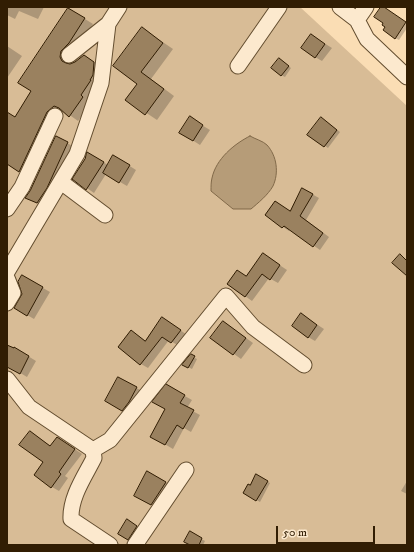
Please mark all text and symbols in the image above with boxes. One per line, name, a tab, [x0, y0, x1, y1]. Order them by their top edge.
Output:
scale bar	[278, 518, 377, 544]
text: 50 m	[283, 525, 307, 540]

